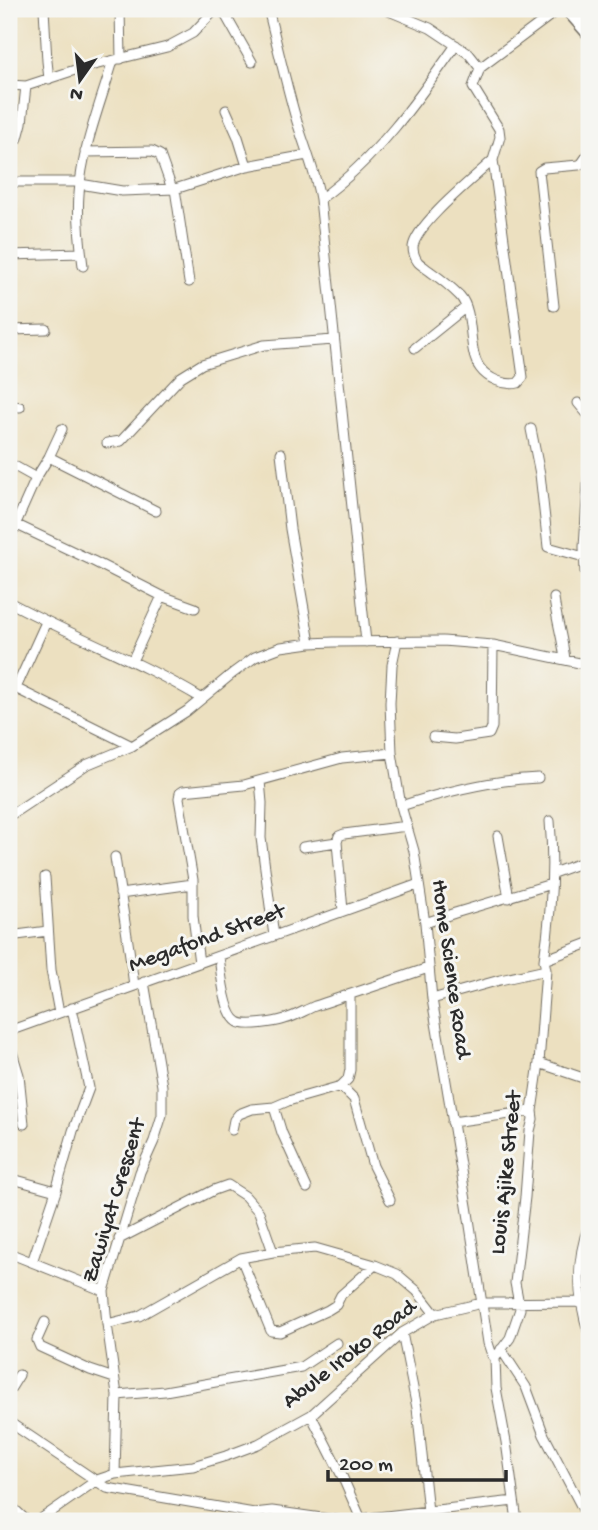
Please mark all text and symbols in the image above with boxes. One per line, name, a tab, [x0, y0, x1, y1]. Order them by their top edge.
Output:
north arrow	[46, 46, 116, 116]
text: N	[68, 80, 86, 106]
street label: Home Science Road	[424, 878, 476, 1062]
street label: Megafond Street	[125, 898, 290, 980]
street label: Louis Ajike Street	[485, 1088, 529, 1256]
street label: Zawiyat Crescent	[77, 1114, 153, 1286]
street label: Abule Iroko Road	[278, 1293, 423, 1416]
scale bar	[328, 1439, 507, 1483]
text: 200 m	[339, 1454, 393, 1479]

